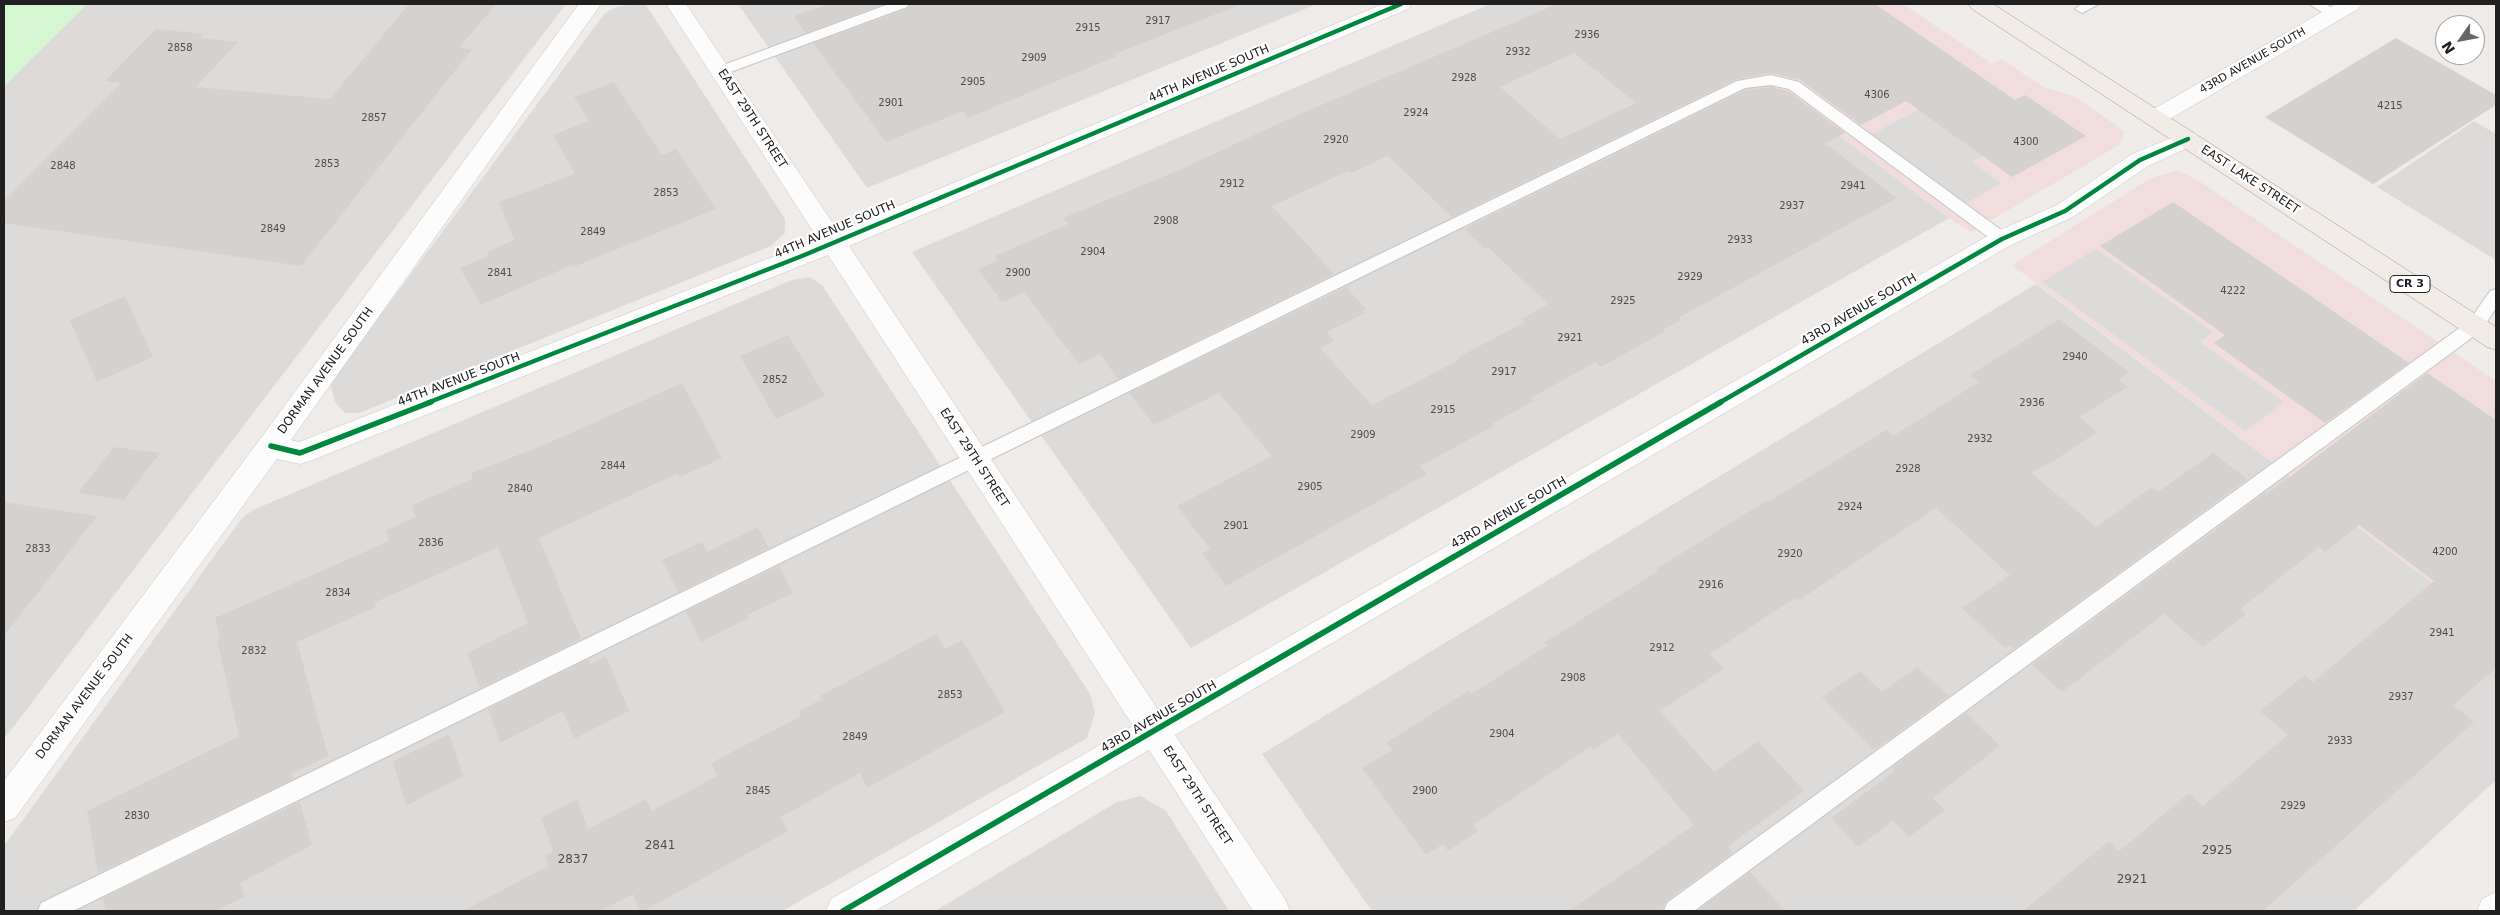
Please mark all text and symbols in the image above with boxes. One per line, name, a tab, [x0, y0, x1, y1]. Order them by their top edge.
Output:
house number: 2917	[1145, 15, 1171, 27]
north arrow	[2435, 15, 2485, 65]
house number: 2915	[1075, 22, 1101, 34]
street label: 43RD AVENUE SOUTH	[2198, 25, 2308, 97]
house number: 2936	[1574, 29, 1600, 41]
text: N	[2438, 38, 2458, 57]
house number: 2858	[167, 42, 193, 54]
street label: 44TH AVENUE SOUTH	[1146, 42, 1272, 106]
house number: 2932	[1505, 46, 1531, 58]
house number: 2909	[1021, 52, 1047, 64]
street label: EAST 29TH STREET	[714, 67, 790, 171]
house number: 2928	[1451, 72, 1477, 84]
house number: 2905	[960, 76, 986, 88]
house number: 4306	[1864, 89, 1890, 101]
house number: 2901	[878, 97, 904, 109]
house number: 4215	[2377, 100, 2403, 112]
house number: 2924	[1403, 107, 1429, 119]
house number: 2857	[361, 112, 387, 124]
house number: 2920	[1323, 134, 1349, 146]
house number: 4300	[2013, 136, 2039, 148]
street label: EAST LAKE STREET	[2198, 143, 2302, 217]
house number: 2853	[314, 158, 340, 170]
house number: 2848	[50, 160, 76, 172]
house number: 2912	[1219, 178, 1245, 190]
house number: 2941	[1840, 180, 1866, 192]
house number: 2853	[653, 187, 679, 199]
street label: 44TH AVENUE SOUTH	[772, 198, 898, 262]
house number: 2937	[1779, 200, 1805, 212]
house number: 2908	[1153, 215, 1179, 227]
house number: 2849	[260, 223, 286, 235]
house number: 2849	[580, 226, 606, 238]
house number: 2933	[1727, 234, 1753, 246]
house number: 2904	[1080, 246, 1106, 258]
house number: 2841	[487, 267, 513, 279]
house number: 2900	[1005, 267, 1031, 279]
house number: 2929	[1677, 271, 1703, 283]
street label: 43RD AVENUE SOUTH	[1799, 271, 1919, 349]
road number: CR 3	[2390, 276, 2430, 292]
house number: 4222	[2220, 285, 2246, 297]
house number: 2925	[1610, 295, 1636, 307]
street label: DORMAN AVENUE SOUTH	[275, 305, 377, 437]
house number: 2921	[1557, 332, 1583, 344]
street label: 44TH AVENUE SOUTH	[396, 350, 522, 410]
house number: 2940	[2062, 351, 2088, 363]
house number: 2917	[1491, 366, 1517, 378]
house number: 2852	[762, 374, 788, 386]
house number: 2936	[2019, 397, 2045, 409]
house number: 2915	[1430, 404, 1456, 416]
street label: EAST 29TH STREET	[936, 406, 1012, 510]
house number: 2909	[1350, 429, 1376, 441]
house number: 2932	[1967, 433, 1993, 445]
house number: 2844	[600, 460, 626, 472]
house number: 2928	[1895, 463, 1921, 475]
street label: 43RD AVENUE SOUTH	[1449, 474, 1569, 552]
house number: 2905	[1297, 481, 1323, 493]
house number: 2840	[507, 483, 533, 495]
house number: 2924	[1837, 501, 1863, 513]
house number: 2901	[1223, 520, 1249, 532]
house number: 2836	[418, 537, 444, 549]
house number: 2833	[25, 543, 51, 555]
house number: 4200	[2432, 546, 2458, 558]
house number: 2920	[1777, 548, 1803, 560]
house number: 2916	[1698, 579, 1724, 591]
house number: 2834	[325, 587, 351, 599]
house number: 2941	[2429, 627, 2455, 639]
street label: DORMAN AVENUE SOUTH	[33, 632, 137, 762]
house number: 2912	[1649, 642, 1675, 654]
house number: 2832	[241, 645, 267, 657]
house number: 2908	[1560, 672, 1586, 684]
street label: 43RD AVENUE SOUTH	[1099, 678, 1219, 756]
house number: 2853	[937, 689, 963, 701]
house number: 2937	[2388, 691, 2414, 703]
house number: 2904	[1489, 728, 1515, 740]
house number: 2849	[842, 731, 868, 743]
house number: 2933	[2327, 735, 2353, 747]
street label: EAST 29TH STREET	[1159, 744, 1235, 848]
house number: 2845	[745, 785, 771, 797]
house number: 2900	[1412, 785, 1438, 797]
house number: 2929	[2280, 800, 2306, 812]
house number: 2830	[124, 810, 150, 822]
house number: 2841	[645, 839, 675, 853]
house number: 2925	[2202, 844, 2232, 858]
house number: 2837	[558, 853, 588, 867]
house number: 2921	[2117, 873, 2147, 887]

